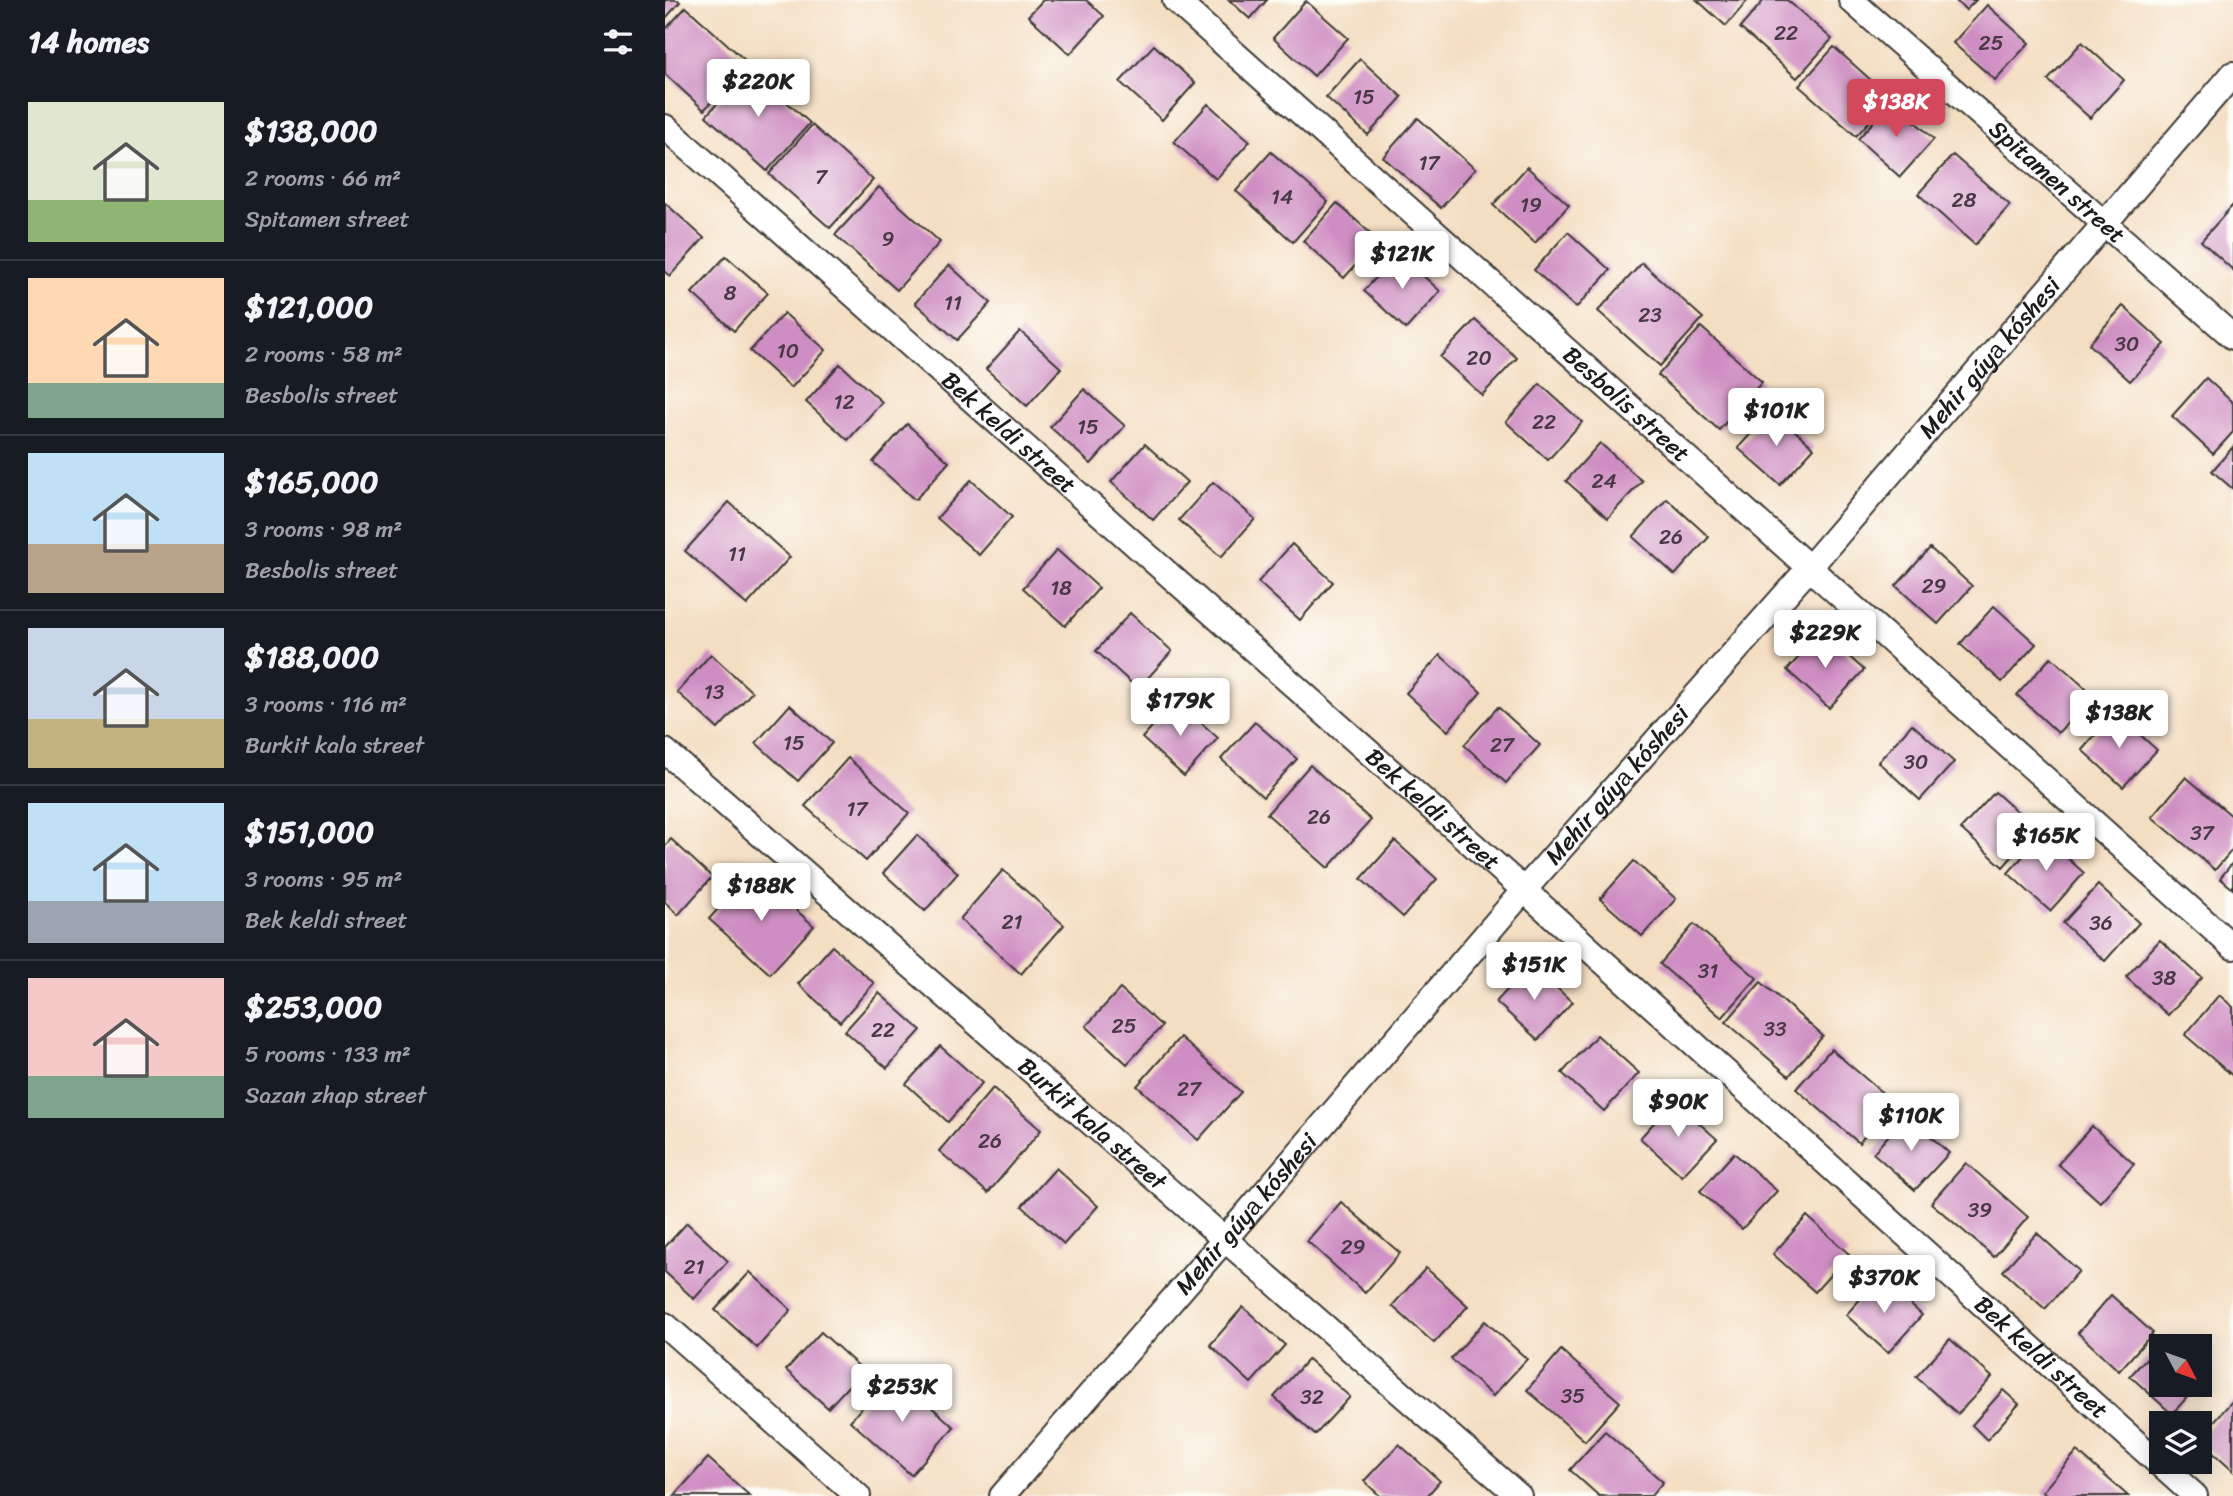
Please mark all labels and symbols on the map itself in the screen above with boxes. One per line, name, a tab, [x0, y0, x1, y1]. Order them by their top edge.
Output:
house number: 22	[1774, 14, 1798, 52]
house number: 25	[1979, 24, 2004, 62]
pin: $220K	[709, 60, 807, 119]
house number: 15	[1353, 78, 1375, 116]
pin: $138K	[1847, 80, 1945, 139]
street label: Spitamen street	[1979, 109, 2136, 255]
house number: 17	[1419, 144, 1442, 182]
house number: 7	[815, 158, 829, 196]
house number: 14	[1271, 178, 1293, 216]
house number: 28	[1952, 181, 1977, 219]
house number: 19	[1520, 186, 1542, 224]
house number: 9	[882, 220, 895, 258]
pin: $121K	[1353, 232, 1451, 291]
street label: Mehir gúyа kóshesi	[1908, 266, 2072, 448]
house number: 8	[724, 274, 737, 312]
house number: 11	[944, 284, 962, 322]
house number: 23	[1638, 296, 1662, 334]
house number: 30	[2115, 325, 2139, 363]
house number: 10	[777, 332, 799, 370]
street label: Besbolis street	[1553, 335, 1700, 473]
house number: 20	[1466, 339, 1492, 377]
street label: Bek keldi street	[932, 360, 1086, 505]
house number: 12	[833, 383, 855, 421]
pin: $101K	[1727, 388, 1825, 448]
house number: 22	[1532, 403, 1556, 441]
house number: 15	[1077, 408, 1099, 446]
house number: 24	[1591, 462, 1617, 500]
house number: 26	[1659, 518, 1683, 556]
house number: 11	[728, 535, 746, 573]
house number: 29	[1921, 567, 1947, 605]
house number: 18	[1050, 569, 1072, 607]
pin: $229K	[1776, 610, 1874, 670]
house number: 13	[704, 673, 725, 711]
pin: $179K	[1131, 678, 1229, 738]
pin: $138K	[2070, 690, 2168, 750]
street label: Mehir gúyа kóshesi	[1534, 694, 1701, 875]
house number: 15	[783, 724, 805, 762]
house number: 27	[1490, 726, 1516, 764]
street label: Bek keldi street	[1355, 737, 1510, 881]
house number: 30	[1904, 743, 1928, 781]
house number: 17	[847, 790, 870, 828]
house number: 26	[1307, 798, 1331, 836]
pin: $165K	[1997, 814, 2095, 873]
house number: 37	[2190, 814, 2216, 852]
pin: $188K	[712, 864, 810, 923]
house number: 21	[1001, 903, 1023, 941]
house number: 36	[2089, 904, 2113, 942]
pin: $151K	[1485, 942, 1583, 1002]
house number: 31	[1698, 952, 1718, 990]
house number: 38	[2152, 959, 2176, 997]
house number: 25	[1112, 1007, 1137, 1045]
house number: 33	[1763, 1010, 1787, 1048]
house number: 22	[871, 1011, 895, 1049]
street label: Burkit kala street	[1008, 1046, 1178, 1202]
house number: 27	[1177, 1070, 1203, 1108]
pin: $90K	[1637, 1080, 1719, 1139]
pin: $110K	[1862, 1094, 1960, 1153]
house number: 26	[978, 1122, 1002, 1160]
street label: Mehir gúyа kóshesi	[1164, 1122, 1329, 1305]
house number: 39	[1968, 1191, 1992, 1229]
house number: 29	[1340, 1228, 1366, 1266]
house number: 21	[683, 1248, 705, 1286]
pin: $370K	[1835, 1256, 1933, 1315]
street label: Bek keldi street	[1964, 1285, 2118, 1430]
north arrow	[2149, 1334, 2212, 1396]
pin: $253K	[853, 1364, 951, 1424]
house number: 35	[1561, 1377, 1585, 1415]
house number: 32	[1300, 1378, 1324, 1416]

